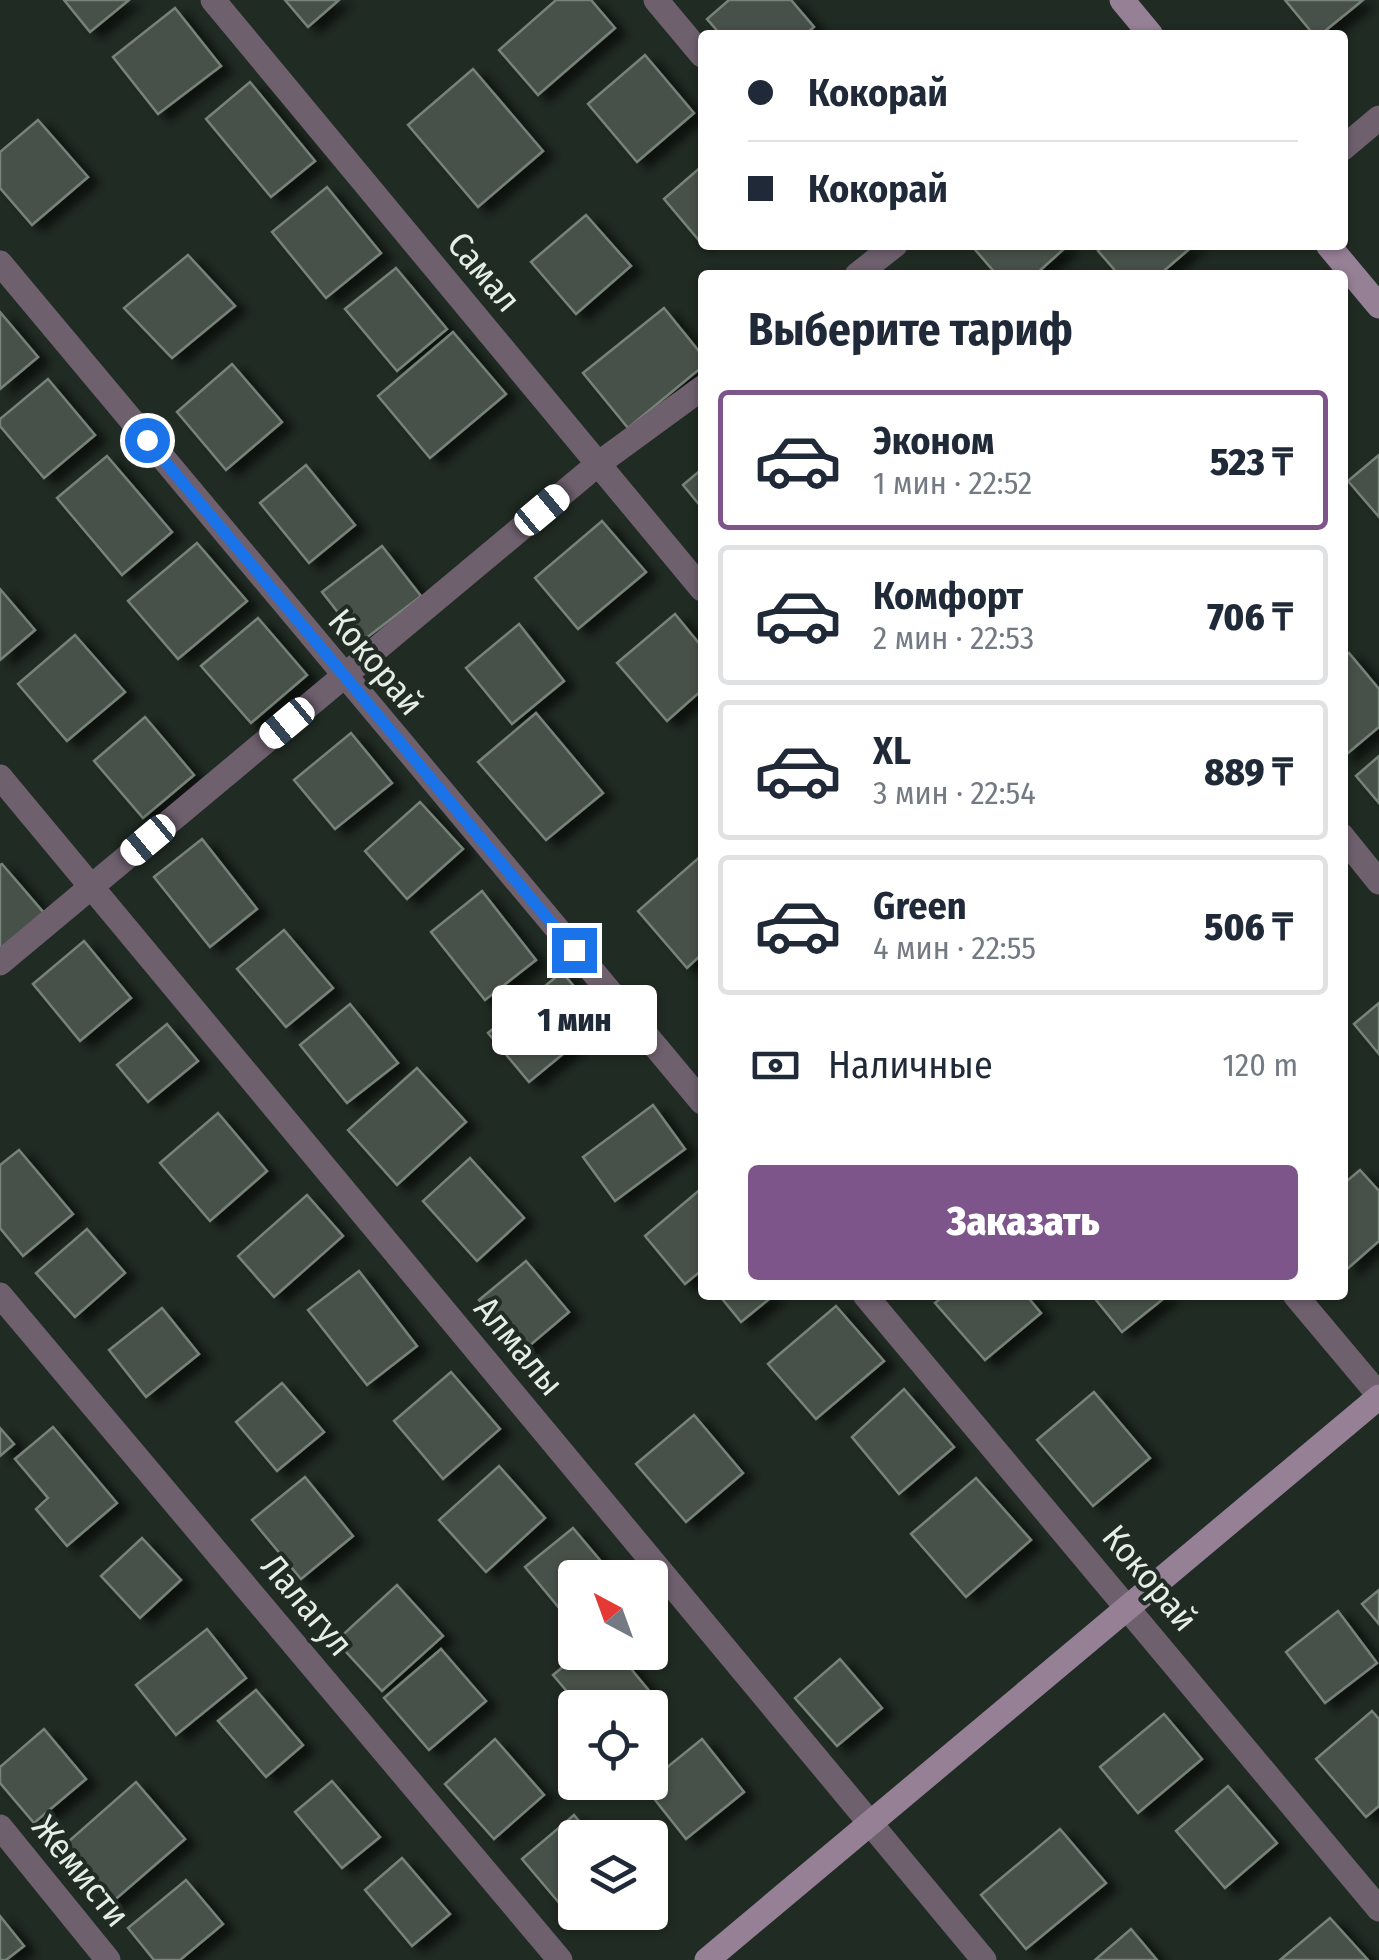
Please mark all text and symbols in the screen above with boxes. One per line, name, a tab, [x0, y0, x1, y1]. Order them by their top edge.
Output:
text: Кокорай	[808, 70, 948, 116]
text: Кокорай	[808, 166, 948, 212]
street label: Самал	[439, 224, 529, 320]
text: Выберите тариф	[748, 303, 1073, 357]
icon: car	[753, 415, 843, 505]
route start	[125, 418, 170, 463]
text: Эконом	[873, 418, 994, 464]
text: 523 ₸	[1210, 439, 1293, 485]
text: 1 мин · 22:52	[873, 464, 1032, 502]
car	[509, 479, 575, 541]
icon: car	[753, 570, 843, 660]
text: Комфорт	[873, 573, 1023, 619]
text: 706 ₸	[1207, 594, 1293, 640]
street label: Кокорай	[320, 600, 432, 724]
text: 2 мин · 22:53	[873, 619, 1034, 657]
car	[254, 692, 320, 754]
icon: car	[753, 725, 843, 815]
text: XL	[873, 728, 911, 774]
text: 889 ₸	[1204, 749, 1293, 795]
text: 3 мин · 22:54	[873, 774, 1036, 812]
car	[115, 809, 181, 871]
icon: car	[753, 880, 843, 970]
text: Green	[873, 883, 967, 929]
text: 506 ₸	[1204, 904, 1293, 950]
route end	[552, 928, 597, 973]
text: 4 мин · 22:55	[873, 929, 1036, 967]
callout: 1 мин	[492, 985, 656, 1055]
text: 1 мин	[538, 1001, 611, 1039]
icon: cash	[748, 1038, 803, 1093]
text: Наличные	[828, 1042, 993, 1088]
text: 120 m	[1223, 1046, 1298, 1084]
button: Заказать	[748, 1165, 1298, 1280]
street label: Алмалы	[466, 1288, 572, 1404]
street label: Кокорай	[1094, 1516, 1206, 1640]
street label: Лалагул	[252, 1546, 362, 1664]
north arrow	[558, 1560, 668, 1670]
map controls	[558, 1560, 668, 1930]
button: locate	[558, 1690, 668, 1800]
street label: Жемисти	[24, 1807, 138, 1935]
button: layers	[558, 1820, 668, 1930]

